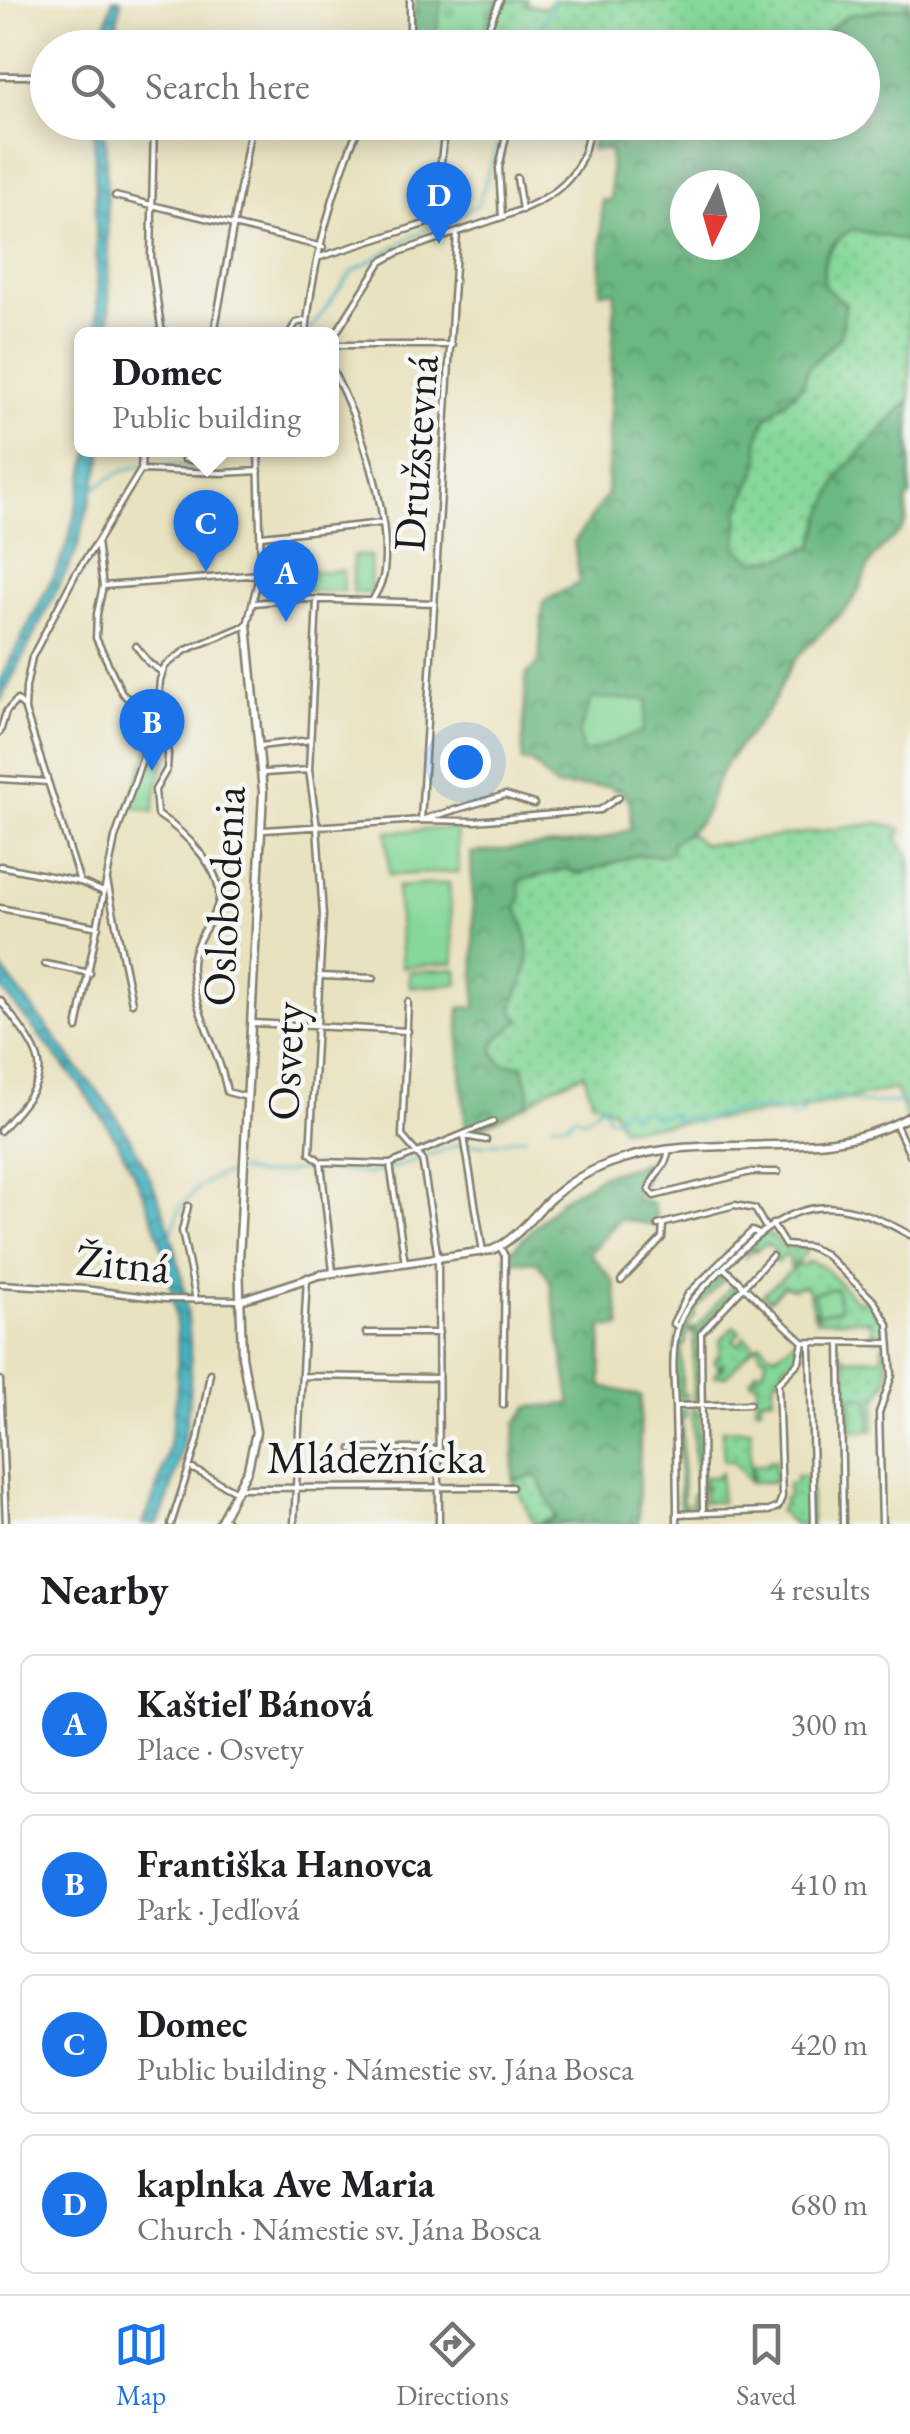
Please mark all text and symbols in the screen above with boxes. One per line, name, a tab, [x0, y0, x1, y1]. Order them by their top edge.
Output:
search box	[30, 30, 880, 140]
icon: search	[65, 58, 120, 113]
text: Search here	[145, 61, 310, 110]
pin: D	[406, 162, 472, 244]
north arrow	[670, 170, 760, 260]
popup	[74, 327, 339, 457]
text: Domec	[112, 347, 222, 396]
street label: Družstevná	[379, 353, 451, 553]
text: Public building	[112, 396, 301, 438]
pin: C	[174, 490, 238, 572]
pin: A	[254, 540, 318, 622]
pin: B	[120, 688, 184, 771]
your location	[440, 737, 491, 788]
street label: Oslobodenia	[188, 784, 258, 1008]
street label: Osvety	[253, 1000, 317, 1122]
street label: Žitná	[74, 1230, 172, 1296]
street label: Mládežnícka	[267, 1428, 485, 1486]
text: Nearby	[40, 1562, 169, 1617]
text: 4 results	[770, 1568, 870, 1610]
text: Kaštieľ Bánová	[137, 1679, 373, 1728]
text: A	[63, 1703, 86, 1745]
text: 300 m	[791, 1703, 868, 1745]
text: Place · Osvety	[137, 1728, 304, 1770]
text: Františka Hanovca	[137, 1839, 433, 1888]
text: B	[64, 1863, 85, 1905]
text: 410 m	[791, 1863, 868, 1905]
text: Park · Jedľová	[137, 1888, 300, 1930]
text: Domec	[137, 1999, 247, 2048]
text: C	[63, 2023, 86, 2065]
text: 420 m	[791, 2023, 868, 2065]
text: Public building · Námestie sv. Jána Bosca	[137, 2048, 634, 2090]
text: kaplnka Ave Maria	[137, 2159, 435, 2208]
text: D	[62, 2183, 87, 2225]
text: 680 m	[791, 2183, 868, 2225]
text: Church · Námestie sv. Jána Bosca	[137, 2208, 541, 2250]
tab: Map	[114, 2317, 169, 2413]
tab: Directions	[396, 2317, 509, 2413]
tab: Saved	[736, 2317, 796, 2413]

